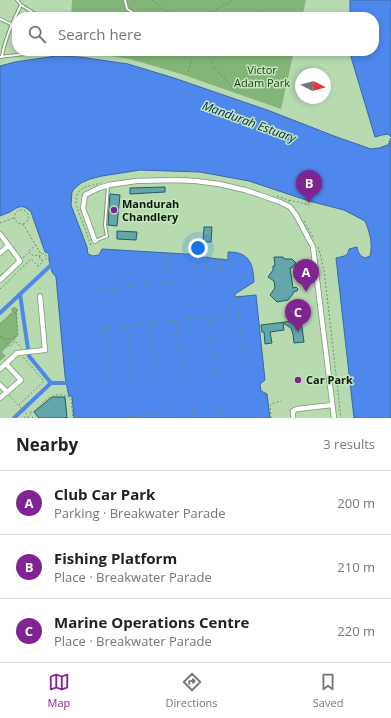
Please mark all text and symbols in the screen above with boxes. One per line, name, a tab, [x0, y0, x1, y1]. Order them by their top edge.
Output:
search box	[12, 12, 379, 56]
icon: search	[26, 23, 48, 45]
text: Search here	[58, 24, 142, 44]
park label: Victor Adam Park	[234, 62, 290, 90]
north arrow	[295, 68, 331, 104]
water label: Mandurah Estuary	[200, 97, 300, 147]
pin: B	[296, 170, 322, 203]
place label: Mandurah Chandlery	[122, 196, 179, 224]
marker: Mandurah Chandlery	[109, 205, 119, 215]
your location	[188, 238, 208, 258]
pin: A	[293, 259, 319, 292]
pin: C	[285, 299, 311, 332]
place label: Car Park	[306, 372, 353, 387]
marker: Car Park	[293, 375, 303, 385]
text: Nearby	[16, 433, 78, 456]
text: 3 results	[323, 435, 375, 453]
text: Club Car Park	[54, 484, 155, 504]
text: A	[25, 494, 33, 512]
text: 200 m	[337, 494, 375, 512]
text: Parking · Breakwater Parade	[54, 504, 226, 522]
text: Fishing Platform	[54, 548, 177, 568]
text: B	[25, 558, 33, 576]
text: 210 m	[337, 558, 375, 576]
text: Place · Breakwater Parade	[54, 568, 212, 586]
text: Marine Operations Centre	[54, 612, 249, 632]
text: C	[25, 622, 33, 640]
text: 220 m	[337, 622, 375, 640]
text: Place · Breakwater Parade	[54, 632, 212, 650]
tab: Map	[48, 671, 70, 710]
tab: Directions	[166, 671, 218, 710]
tab: Saved	[313, 671, 343, 710]

